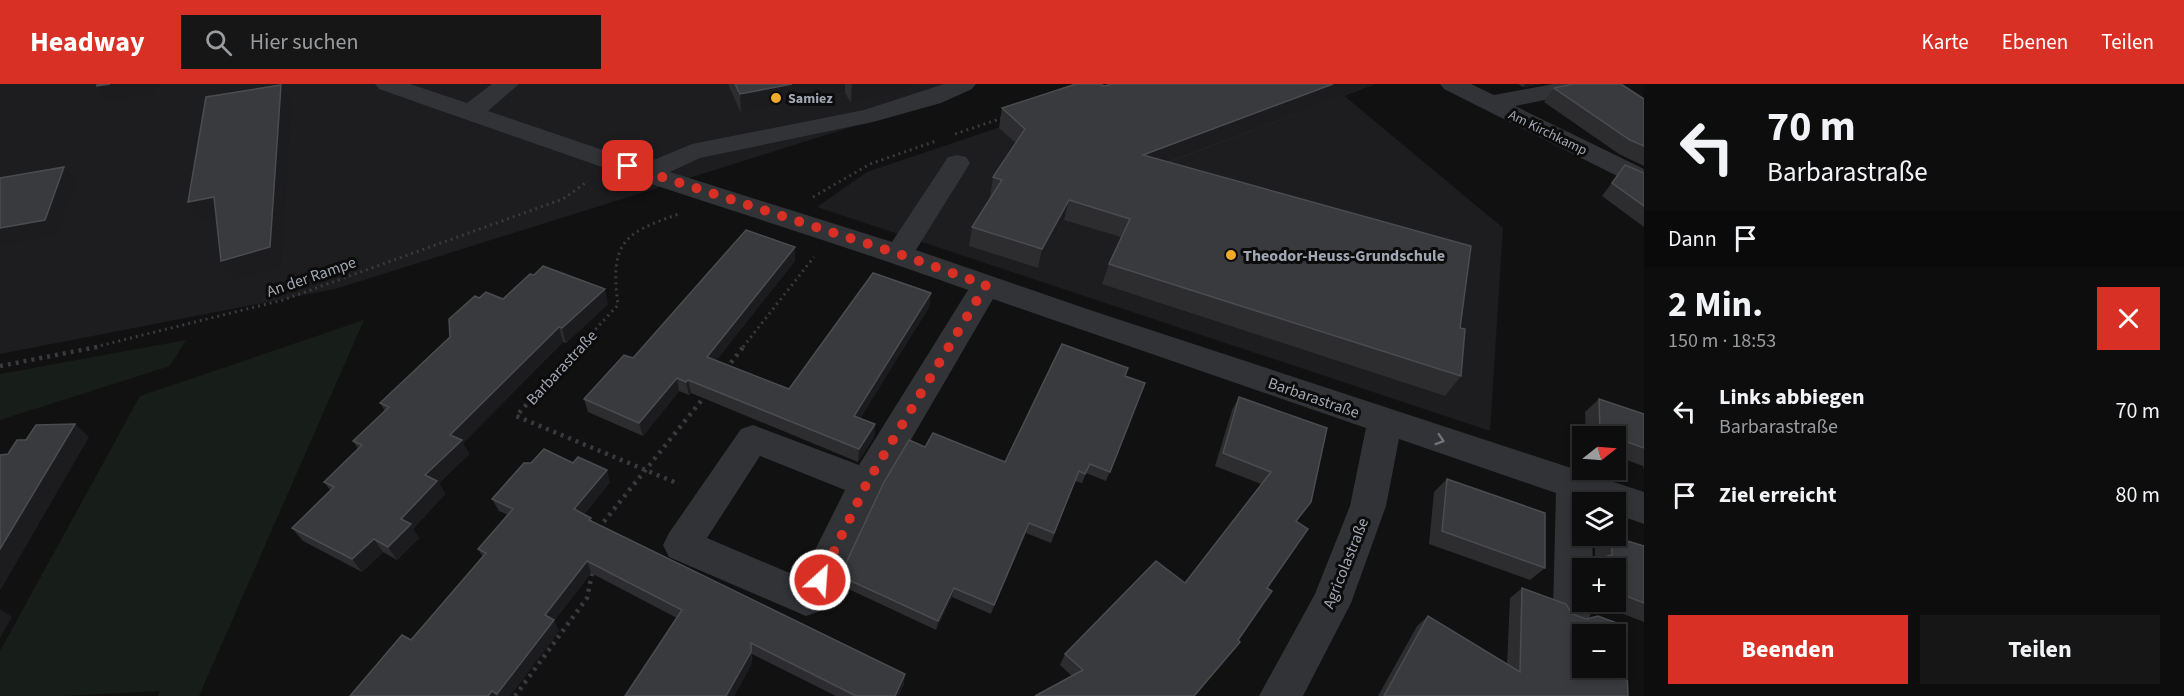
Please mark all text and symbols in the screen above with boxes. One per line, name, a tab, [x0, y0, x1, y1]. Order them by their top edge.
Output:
search box	[181, 15, 601, 69]
text: Headway	[30, 22, 145, 62]
icon: search	[202, 26, 235, 59]
text: Hier suchen	[250, 26, 359, 58]
text: Karte	[1922, 27, 1969, 57]
text: Ebenen	[2002, 27, 2068, 57]
text: Teilen	[2101, 27, 2154, 57]
place label: Samiez	[788, 89, 833, 109]
marker: Samiez	[769, 91, 783, 105]
text: 70 m	[1767, 97, 1856, 157]
street label: Am Kirchkamp	[1505, 105, 1591, 161]
icon: left	[1668, 108, 1746, 186]
pin	[602, 140, 653, 191]
icon: arrive	[611, 149, 644, 182]
text: Barbarastraße	[1767, 153, 1928, 192]
icon: arrive	[1729, 222, 1762, 255]
text: Dann	[1668, 223, 1717, 255]
place label: Theodor-Heuss-Grundschule	[1243, 245, 1445, 267]
marker: Theodor-Heuss-Grundschule	[1224, 248, 1238, 262]
street label: An der Rampe	[264, 251, 359, 303]
text: 2 Min.	[1668, 279, 1763, 330]
button: close	[2097, 287, 2160, 350]
street label: Barbarastraße	[521, 325, 602, 410]
text: 150 m · 18:53	[1668, 327, 1776, 355]
street label: Barbarastraße	[1265, 372, 1362, 424]
text: Links abbiegen	[1719, 381, 1865, 413]
icon: left	[1668, 395, 1701, 428]
text: 70 m	[2115, 395, 2160, 427]
text: Barbarastraße	[1719, 413, 1838, 441]
north arrow	[1572, 426, 1626, 480]
map controls	[1572, 426, 1626, 678]
one-way arrow	[1434, 432, 1445, 445]
icon: arrive	[1668, 479, 1701, 512]
text: Ziel erreicht	[1719, 479, 1837, 511]
text: 80 m	[2115, 479, 2160, 511]
button: layers	[1572, 492, 1626, 546]
street label: Agricolastraße	[1318, 515, 1374, 612]
position arrow	[788, 548, 852, 612]
button: +	[1572, 558, 1626, 612]
button: Beenden	[1668, 615, 1908, 684]
button: Teilen	[1920, 615, 2160, 684]
button: −	[1572, 624, 1626, 678]

